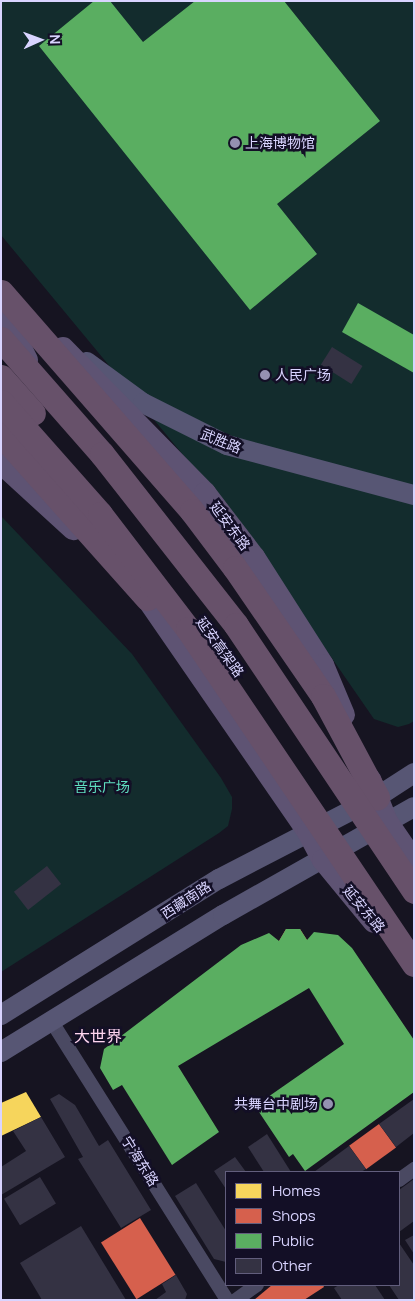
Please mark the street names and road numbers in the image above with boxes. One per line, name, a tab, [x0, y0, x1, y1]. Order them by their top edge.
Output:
street label: 武胜路	[198, 425, 244, 457]
street label: 延安东路	[206, 499, 254, 553]
street label: 延安高架路	[193, 614, 247, 680]
street label: 西藏南路	[158, 878, 214, 922]
street label: 延安东路	[340, 882, 388, 936]
street label: 宁海东路	[118, 1133, 162, 1189]

